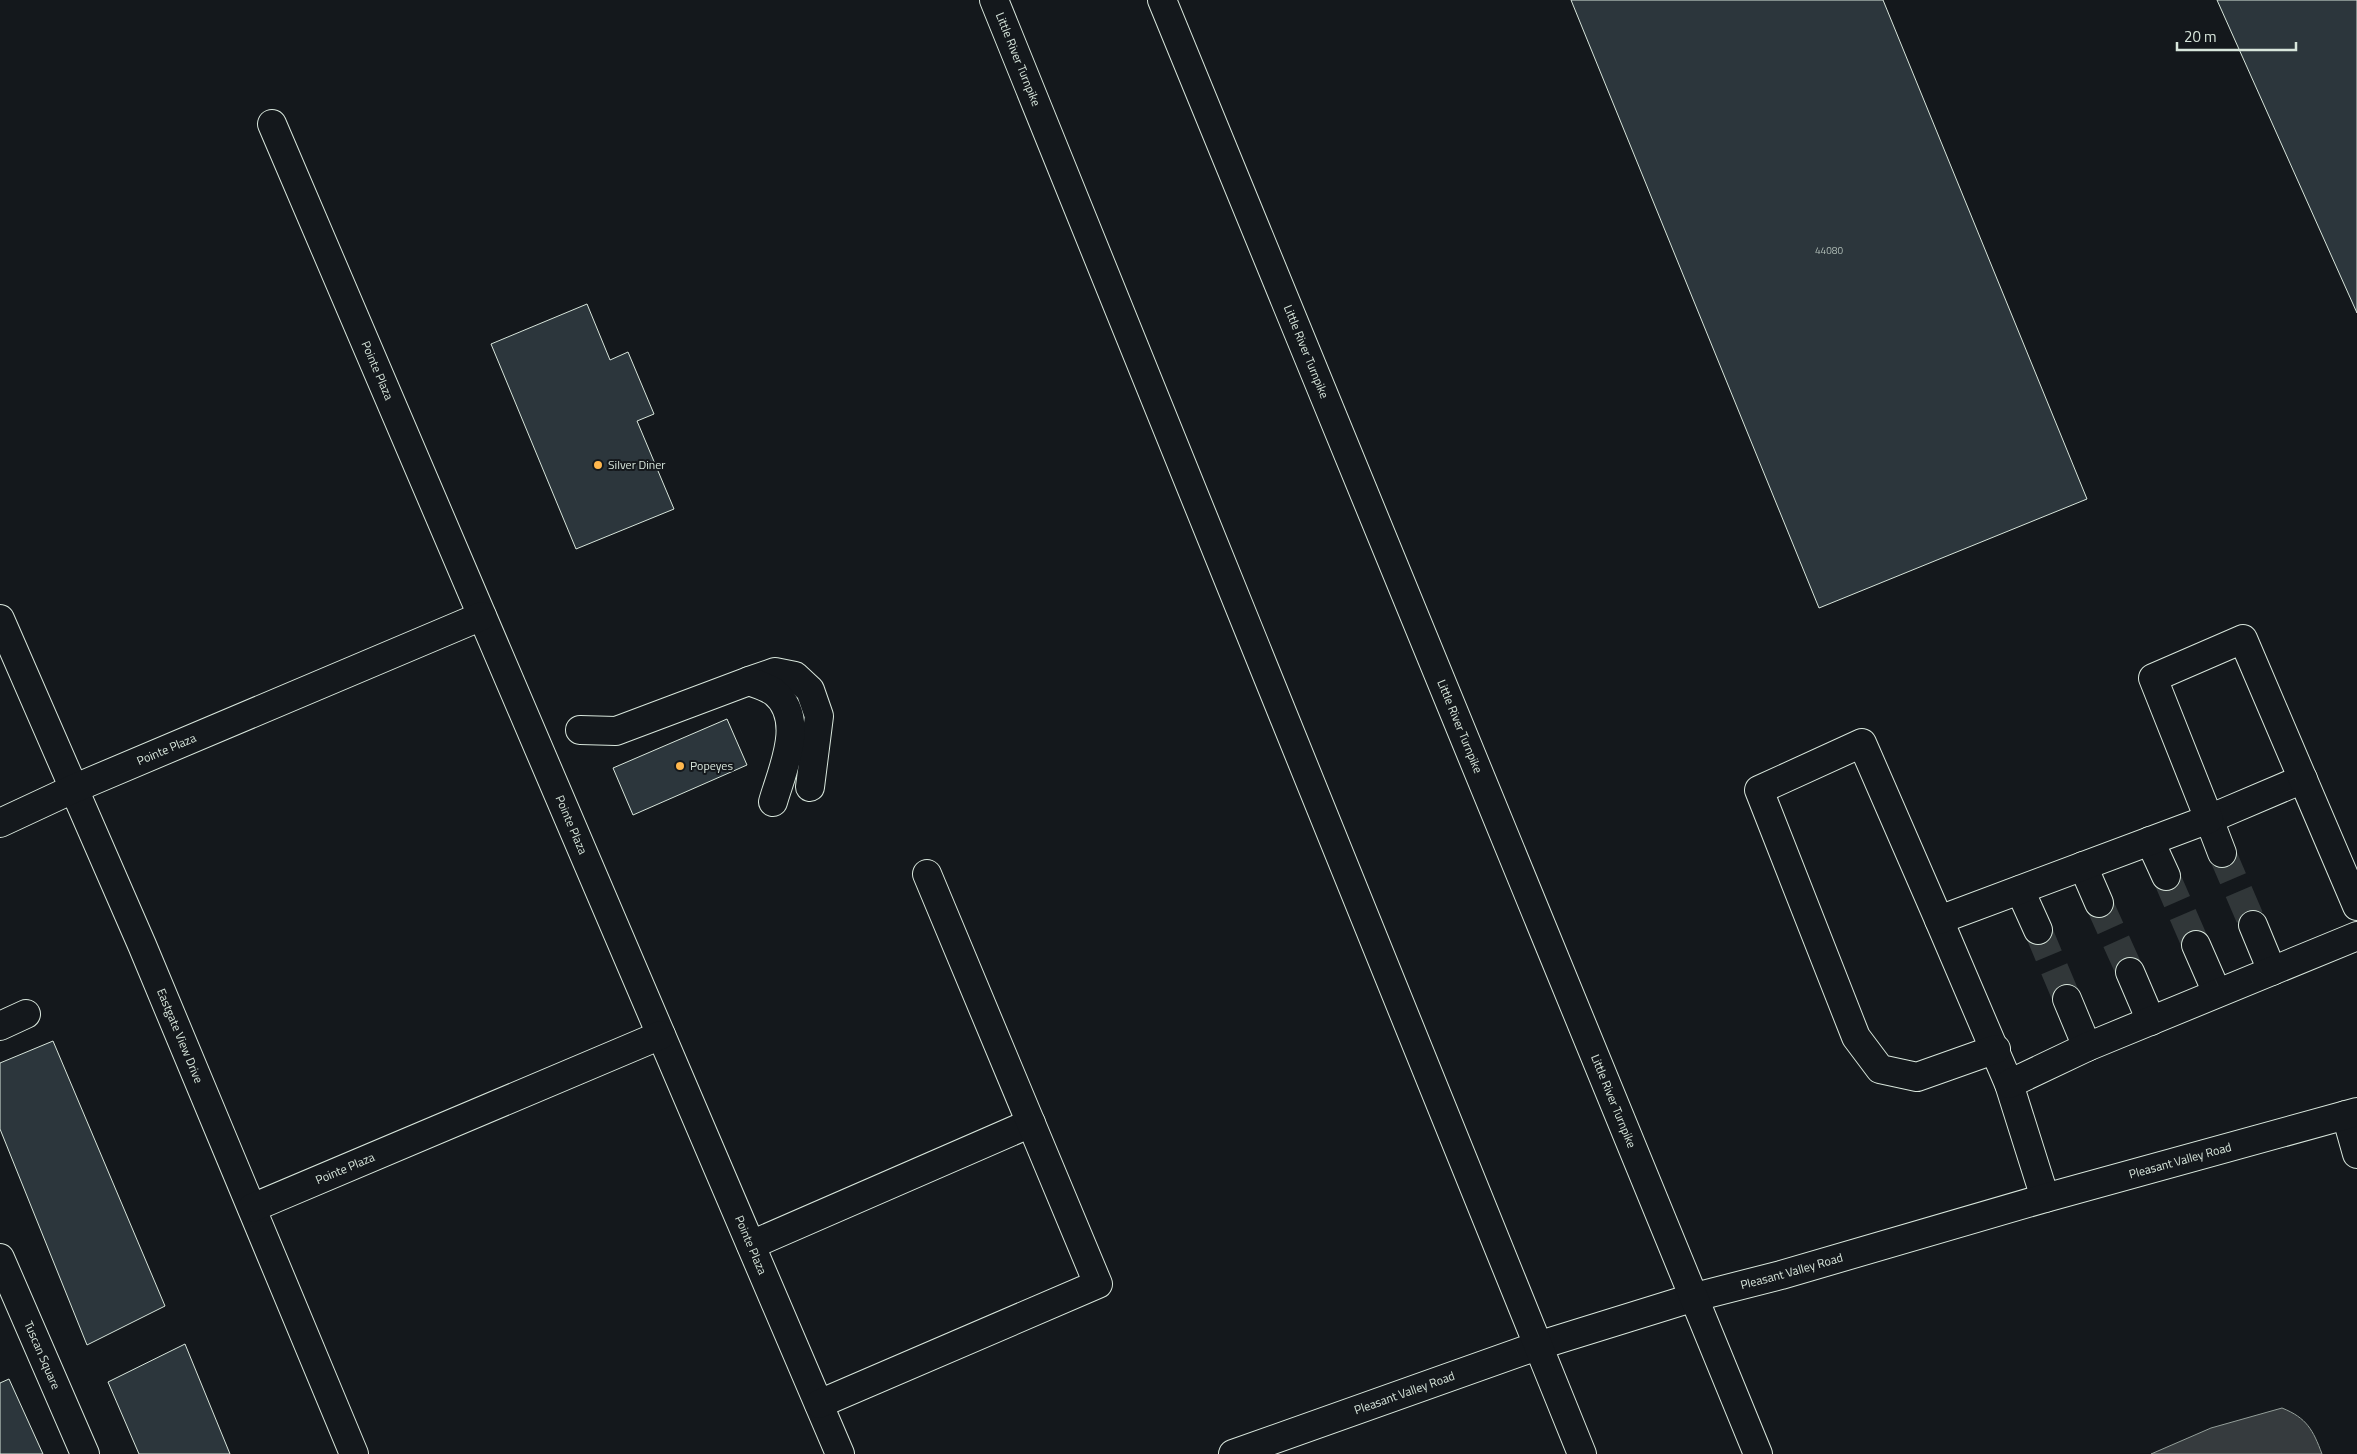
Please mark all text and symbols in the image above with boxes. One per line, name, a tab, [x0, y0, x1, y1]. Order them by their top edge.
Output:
street label: Little River Turnpike	[991, 9, 1046, 109]
scale bar	[2177, 20, 2296, 52]
text: 20 m	[2184, 25, 2217, 48]
house number: 44080	[1815, 243, 1843, 258]
street label: Little River Turnpike	[1279, 302, 1334, 401]
street label: Pointe Plaza	[357, 338, 399, 403]
place label: Silver Diner	[608, 455, 665, 474]
marker: Silver Diner	[592, 459, 604, 471]
street label: Little River Turnpike	[1432, 676, 1488, 776]
street label: Pointe Plaza	[134, 728, 199, 770]
place label: Popeyes	[690, 756, 733, 775]
marker: Popeyes	[674, 760, 686, 772]
street label: Pointe Plaza	[551, 792, 593, 857]
street label: Eastgate View Drive	[152, 985, 209, 1086]
street label: Little River Turnpike	[1586, 1051, 1642, 1151]
street label: Pleasant Valley Road	[2127, 1137, 2233, 1183]
street label: Pointe Plaza	[312, 1147, 377, 1189]
street label: Pointe Plaza	[730, 1212, 772, 1277]
street label: Pleasant Valley Road	[1738, 1247, 1845, 1294]
street label: Tuscan Square	[19, 1318, 66, 1392]
street label: Pleasant Valley Road	[1351, 1366, 1457, 1419]

